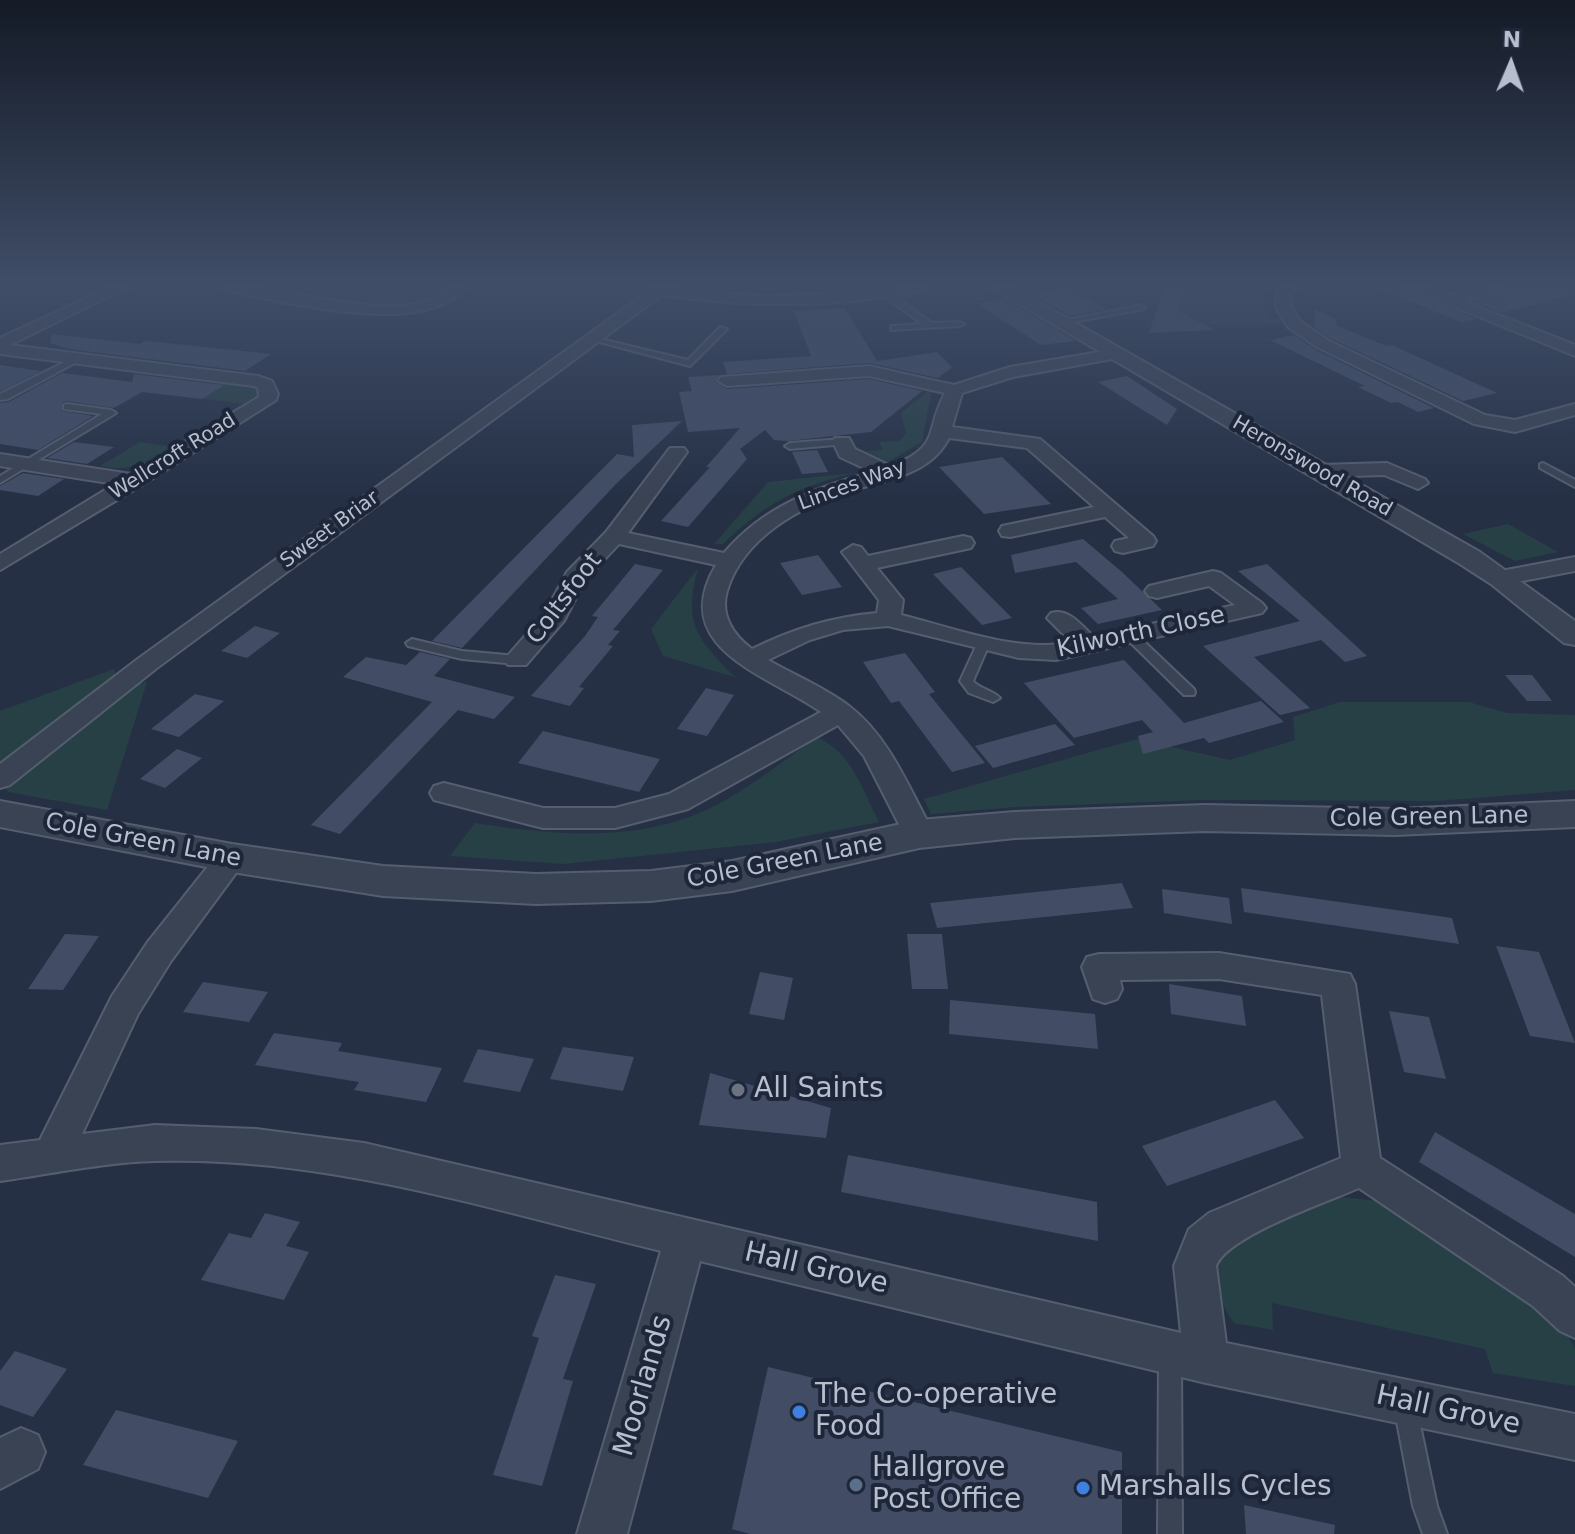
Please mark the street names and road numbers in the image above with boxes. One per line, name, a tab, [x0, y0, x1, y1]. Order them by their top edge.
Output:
street label: Wellcroft Road	[106, 409, 240, 505]
street label: Heronswood Road	[1228, 411, 1396, 523]
street label: Linces Way	[795, 456, 909, 516]
street label: Sweet Briar	[276, 486, 384, 574]
street label: Coltsfoot	[521, 548, 609, 650]
street label: Kilworth Close	[1054, 601, 1228, 665]
street label: Cole Green Lane	[1329, 802, 1529, 834]
street label: Cole Green Lane	[43, 808, 243, 874]
street label: Cole Green Lane	[685, 829, 885, 895]
street label: Hall Grove	[741, 1236, 891, 1302]
street label: Moorlands	[608, 1312, 680, 1460]
street label: Hall Grove	[1373, 1379, 1523, 1443]

